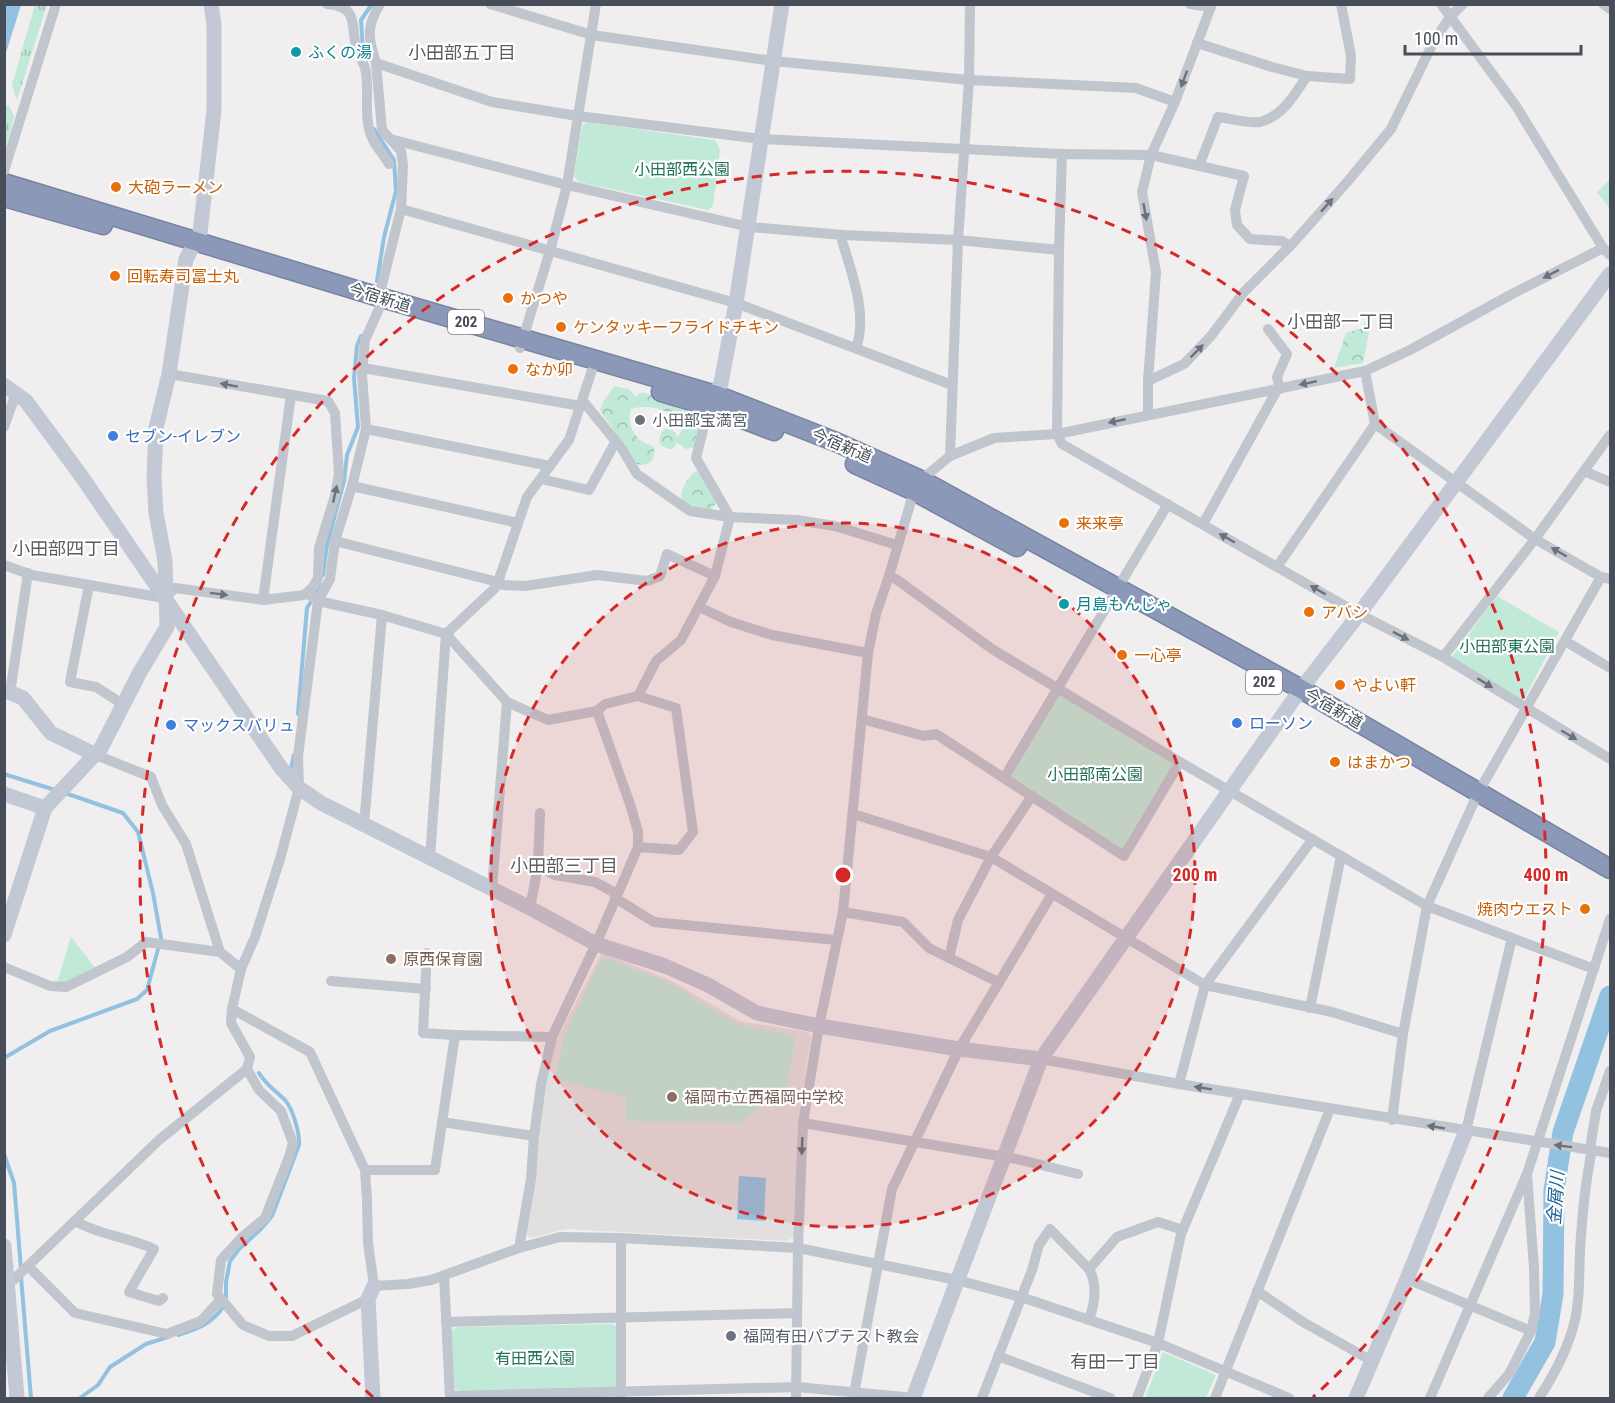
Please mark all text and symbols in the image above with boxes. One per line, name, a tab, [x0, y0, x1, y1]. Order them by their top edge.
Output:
scale bar	[1405, 18, 1580, 56]
text: 100 m	[1414, 28, 1458, 49]
district label: 小田部五丁目	[408, 42, 516, 63]
place label: ふくの湯	[308, 43, 372, 62]
marker: ふくの湯	[289, 45, 303, 59]
one-way arrow	[1179, 70, 1188, 88]
park label: 小田部西公園	[634, 160, 730, 179]
place label: 大砲ラーメン	[128, 178, 223, 197]
marker: 大砲ラーメン	[109, 180, 123, 194]
one-way arrow	[1320, 198, 1334, 213]
one-way arrow	[1141, 202, 1150, 221]
place label: 回転寿司冨士丸	[127, 267, 239, 286]
marker: 回転寿司冨士丸	[108, 269, 122, 283]
one-way arrow	[1542, 270, 1559, 279]
street label: 今宿新道	[346, 279, 413, 316]
place label: かつや	[520, 289, 568, 308]
marker: かつや	[501, 291, 515, 305]
road number: 202	[448, 310, 484, 334]
district label: 小田部一丁目	[1287, 311, 1395, 332]
place label: ケンタッキーフライドチキン	[573, 318, 779, 337]
marker: ケンタッキーフライドチキン	[554, 320, 568, 334]
one-way arrow	[1190, 343, 1204, 358]
place label: なか卯	[525, 360, 573, 379]
marker: なか卯	[506, 362, 520, 376]
one-way arrow	[1298, 379, 1317, 388]
one-way arrow	[220, 380, 239, 389]
place label: 小田部宝満宮	[652, 411, 748, 430]
marker: 小田部宝満宮	[633, 413, 647, 427]
one-way arrow	[1107, 417, 1126, 426]
street label: 今宿新道	[809, 424, 875, 467]
place label: セブン-イレブン	[125, 427, 241, 446]
marker: セブン-イレブン	[106, 429, 120, 443]
one-way arrow	[331, 484, 340, 503]
place label: 来来亭	[1076, 514, 1124, 533]
marker: 来来亭	[1057, 516, 1071, 530]
one-way arrow	[1219, 532, 1235, 543]
district label: 小田部四丁目	[12, 538, 120, 559]
one-way arrow	[1551, 547, 1567, 558]
one-way arrow	[1310, 585, 1326, 596]
one-way arrow	[210, 589, 229, 599]
place label: 月島もんじゃ	[1076, 595, 1172, 614]
marker: 月島もんじゃ	[1057, 597, 1071, 611]
place label: アバシ	[1321, 603, 1368, 622]
marker: アバシ	[1302, 605, 1316, 619]
one-way arrow	[1392, 631, 1409, 640]
park label: 小田部東公園	[1459, 637, 1555, 656]
place label: 一心亭	[1134, 646, 1182, 665]
marker: 一心亭	[1115, 648, 1129, 662]
road number: 202	[1246, 670, 1282, 694]
place label: やよい軒	[1352, 676, 1416, 695]
marker: やよい軒	[1333, 678, 1347, 692]
one-way arrow	[1477, 678, 1493, 689]
street label: 今宿新道	[1301, 684, 1366, 733]
place label: ローソン	[1249, 714, 1313, 733]
place label: マックスバリュ	[183, 716, 295, 735]
marker: ローソン	[1230, 716, 1244, 730]
marker: マックスバリュ	[164, 718, 178, 732]
one-way arrow	[1560, 729, 1577, 739]
place label: はまかつ	[1347, 753, 1411, 772]
marker: はまかつ	[1328, 755, 1342, 769]
park label: 小田部南公園	[1047, 765, 1143, 784]
district label: 小田部三丁目	[510, 855, 618, 876]
text: 200 m	[1173, 864, 1217, 885]
text: 400 m	[1524, 864, 1568, 885]
centre of rings	[833, 865, 853, 885]
place label: 焼肉ウエスト	[1477, 900, 1573, 919]
marker: 焼肉ウエスト	[1578, 902, 1592, 916]
place label: 原西保育園	[403, 950, 483, 969]
marker: 原西保育園	[384, 952, 398, 966]
one-way arrow	[1193, 1084, 1212, 1093]
place label: 福岡市立西福岡中学校	[684, 1088, 844, 1107]
marker: 福岡市立西福岡中学校	[665, 1090, 679, 1104]
one-way arrow	[1427, 1122, 1446, 1131]
one-way arrow	[797, 1137, 807, 1156]
one-way arrow	[1553, 1141, 1572, 1151]
water label: 金屑川	[1543, 1168, 1568, 1226]
place label: 福岡有田パプテスト教会	[743, 1327, 919, 1346]
marker: 福岡有田パプテスト教会	[724, 1329, 738, 1343]
park label: 有田西公園	[495, 1349, 575, 1368]
district label: 有田一丁目	[1070, 1351, 1160, 1372]

